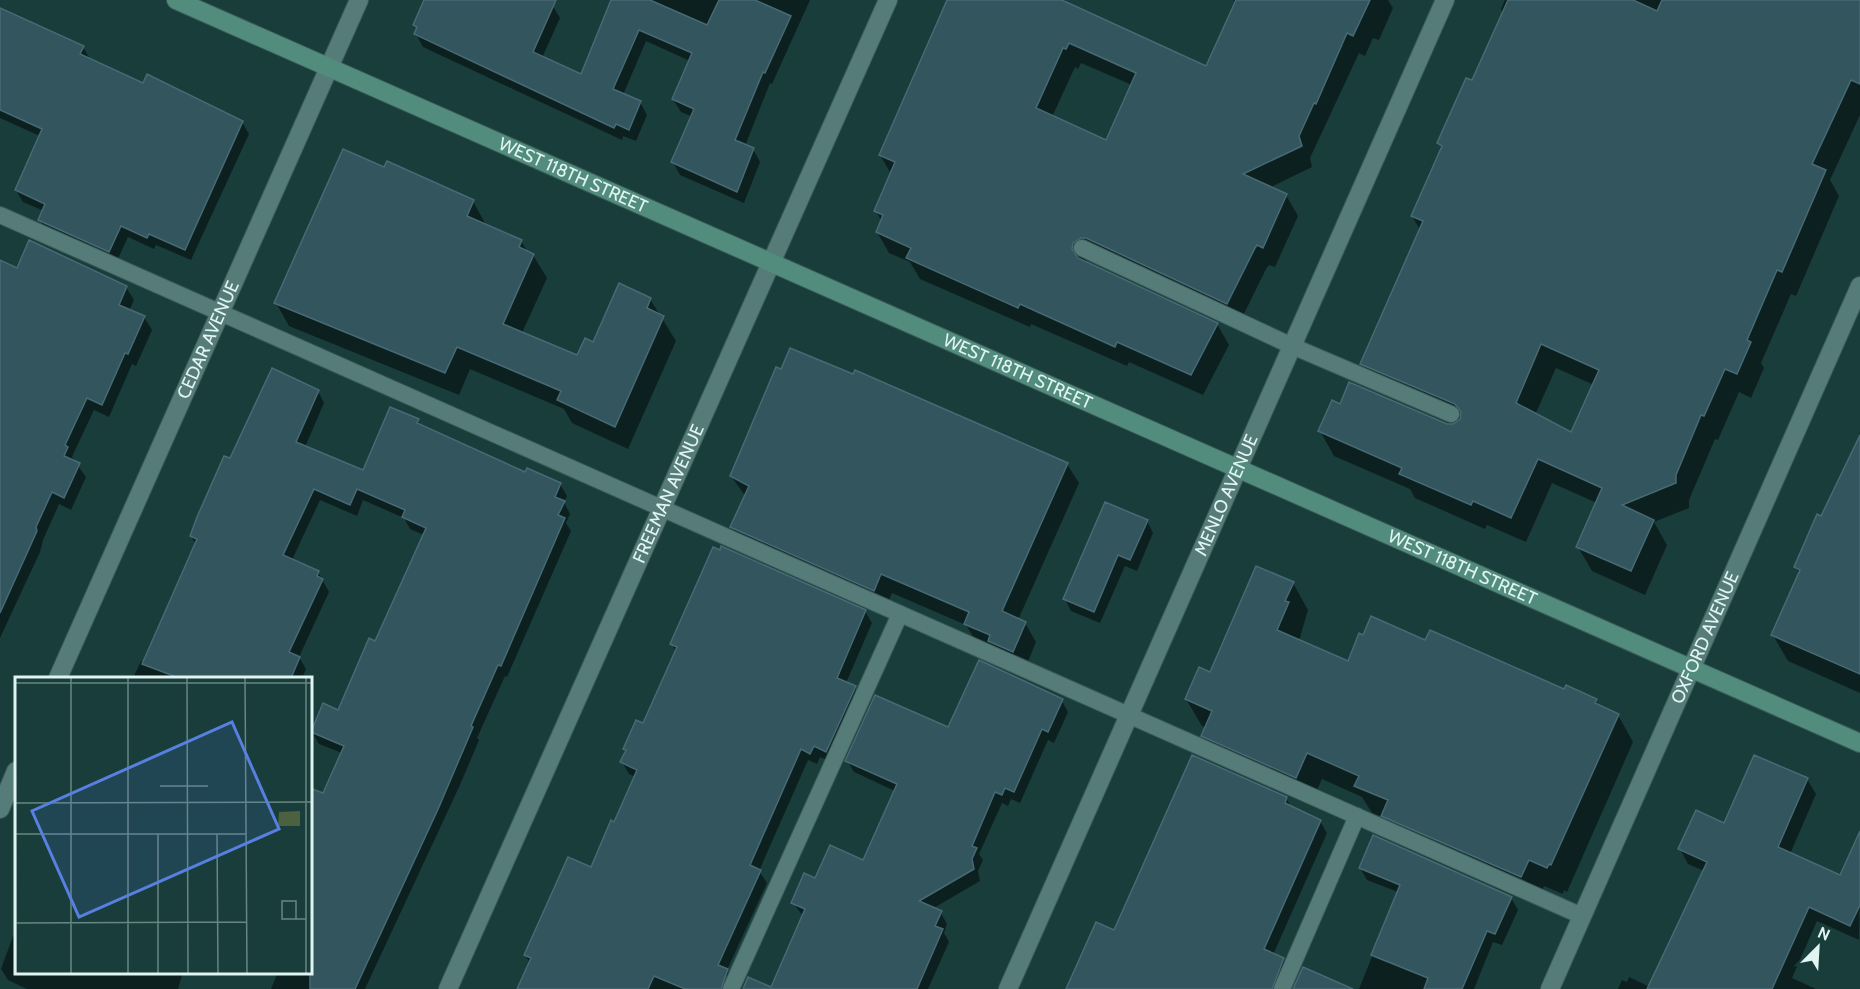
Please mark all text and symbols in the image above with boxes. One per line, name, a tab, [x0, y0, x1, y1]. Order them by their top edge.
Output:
street label: WEST 118TH STREET	[495, 133, 651, 218]
street label: CEDAR AVENUE	[172, 277, 244, 402]
street label: WEST 118TH STREET	[940, 329, 1096, 414]
street label: FREEMAN AVENUE	[628, 421, 709, 567]
street label: MENLO AVENUE	[1190, 431, 1263, 559]
street label: WEST 118TH STREET	[1384, 525, 1541, 610]
street label: OXFORD AVENUE	[1666, 568, 1744, 707]
inset map	[15, 677, 312, 974]
north arrow	[1788, 917, 1848, 977]
text: N	[1815, 923, 1833, 945]

